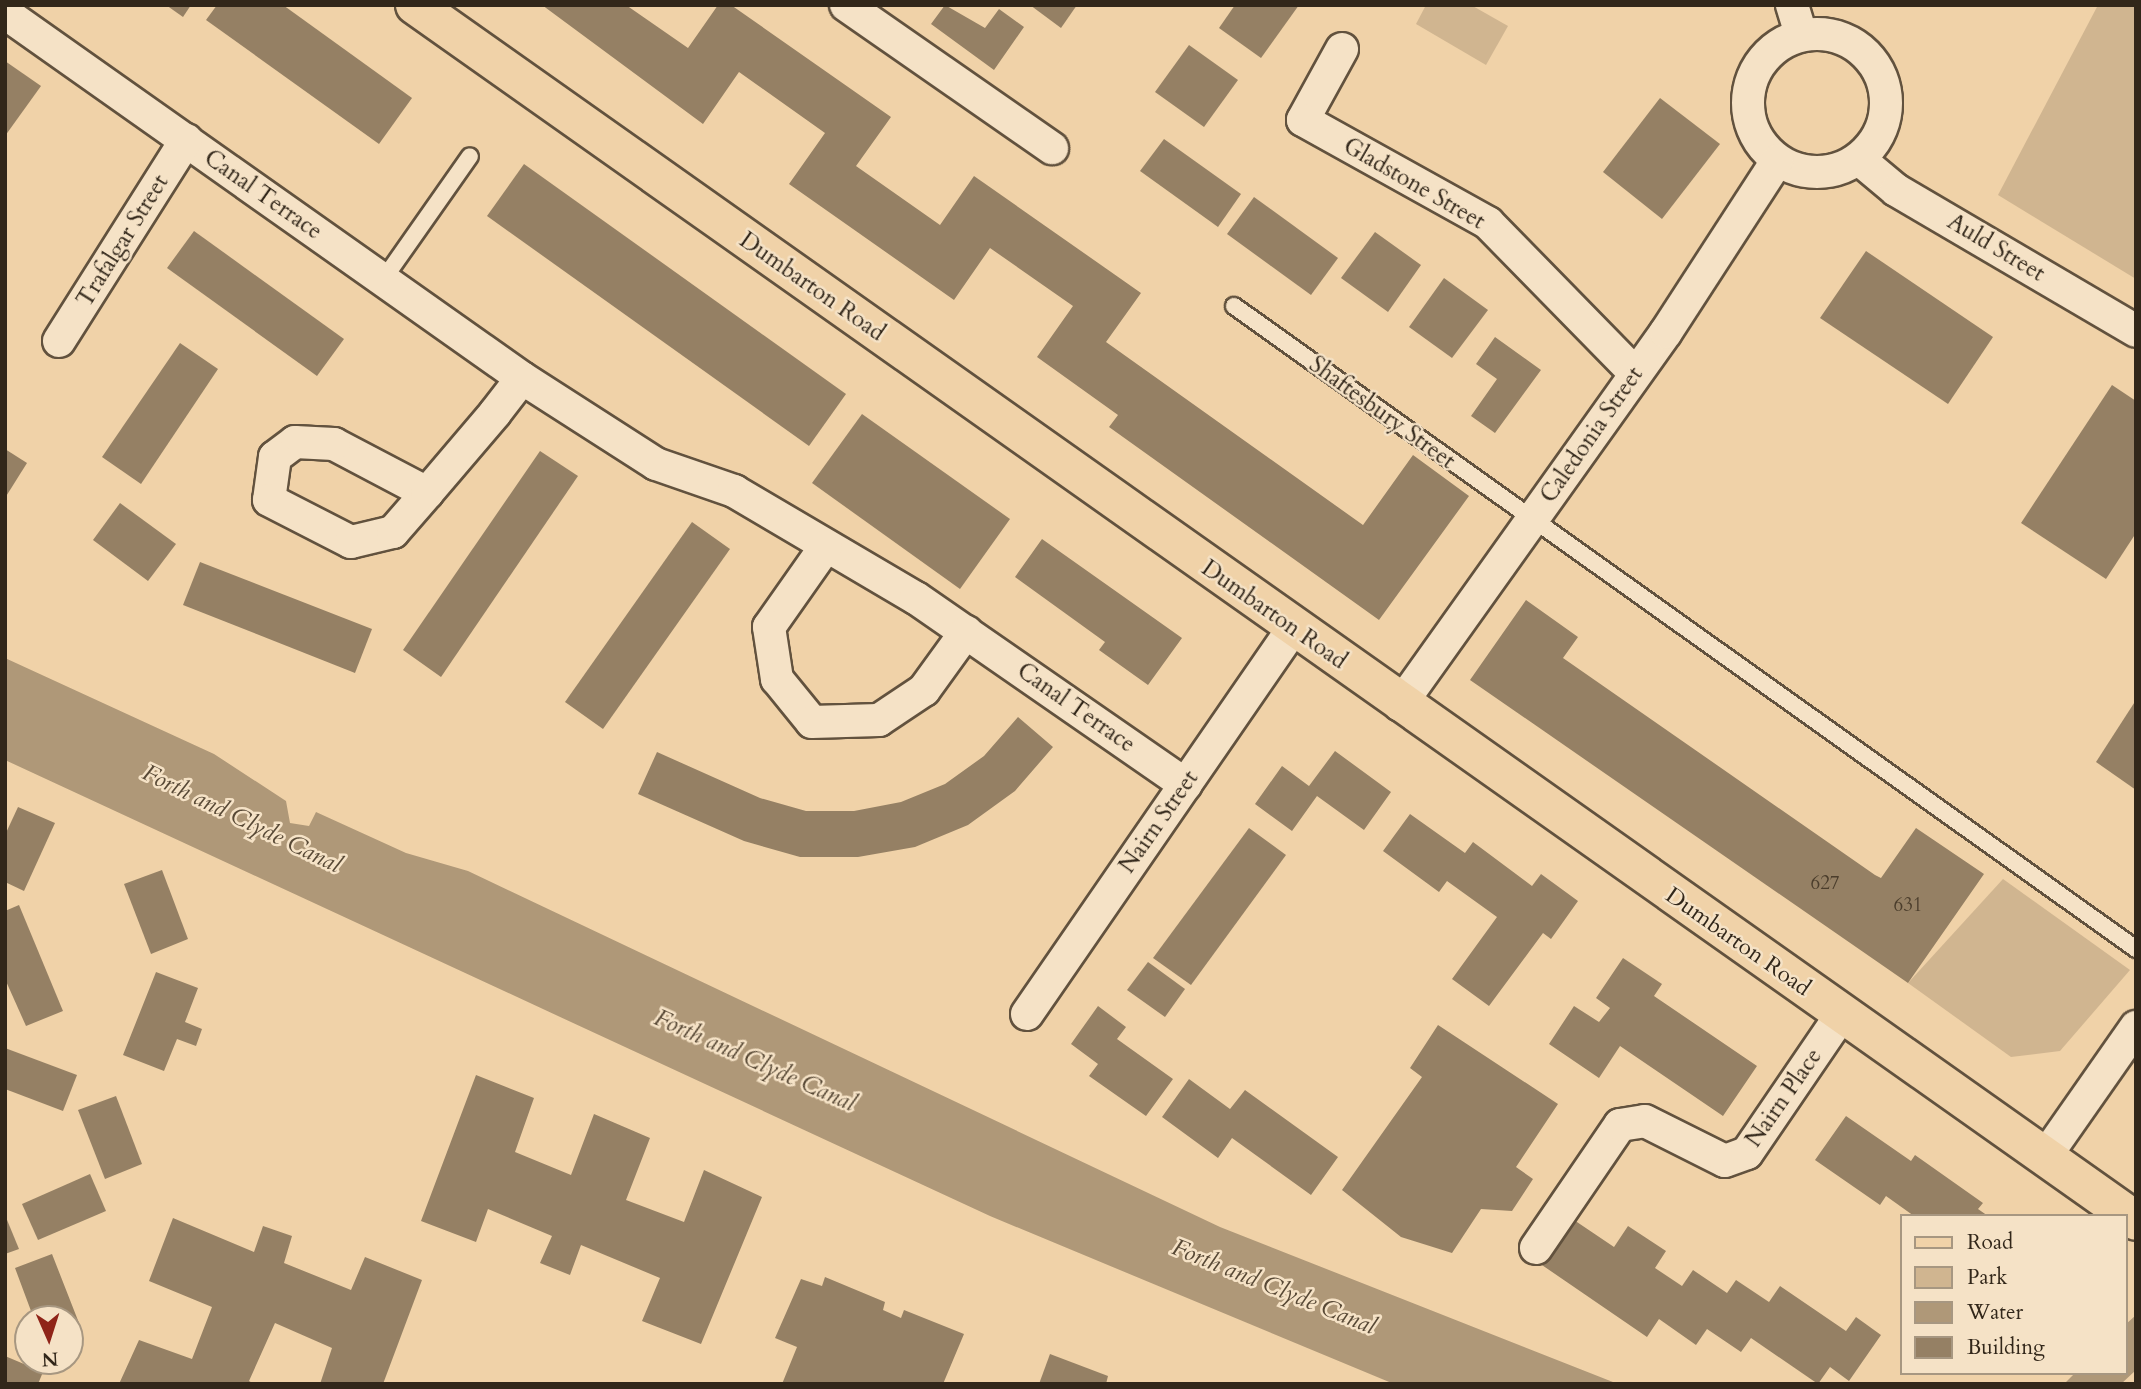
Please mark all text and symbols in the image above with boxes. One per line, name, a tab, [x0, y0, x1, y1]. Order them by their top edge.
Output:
street label: Gladstone Street	[1338, 132, 1490, 236]
street label: Canal Terrace	[199, 144, 327, 246]
street label: Trafalgar Street	[71, 170, 175, 312]
street label: Auld Street	[1942, 208, 2050, 288]
street label: Dumbarton Road	[734, 227, 890, 347]
street label: Shaftesbury Street	[1304, 351, 1460, 475]
street label: Caledonia Street	[1535, 362, 1649, 508]
street label: Dumbarton Road	[1196, 555, 1352, 675]
street label: Canal Terrace	[1012, 657, 1140, 759]
water label: Forth and Clyde Canal	[138, 758, 346, 880]
street label: Nairn Street	[1114, 765, 1204, 879]
house number: 627	[1810, 873, 1840, 895]
street label: Dumbarton Road	[1660, 882, 1816, 1002]
house number: 631	[1893, 895, 1923, 917]
water label: Forth and Clyde Canal	[650, 1004, 860, 1118]
street label: Nairn Place	[1740, 1043, 1828, 1153]
legend	[1899, 1214, 2127, 1375]
text: Road	[1967, 1228, 2013, 1257]
water label: Forth and Clyde Canal	[1168, 1233, 1380, 1341]
text: Park	[1967, 1263, 2007, 1292]
text: Water	[1967, 1298, 2023, 1327]
north arrow	[14, 1305, 84, 1375]
text: Building	[1967, 1333, 2045, 1362]
text: N	[41, 1346, 59, 1372]

